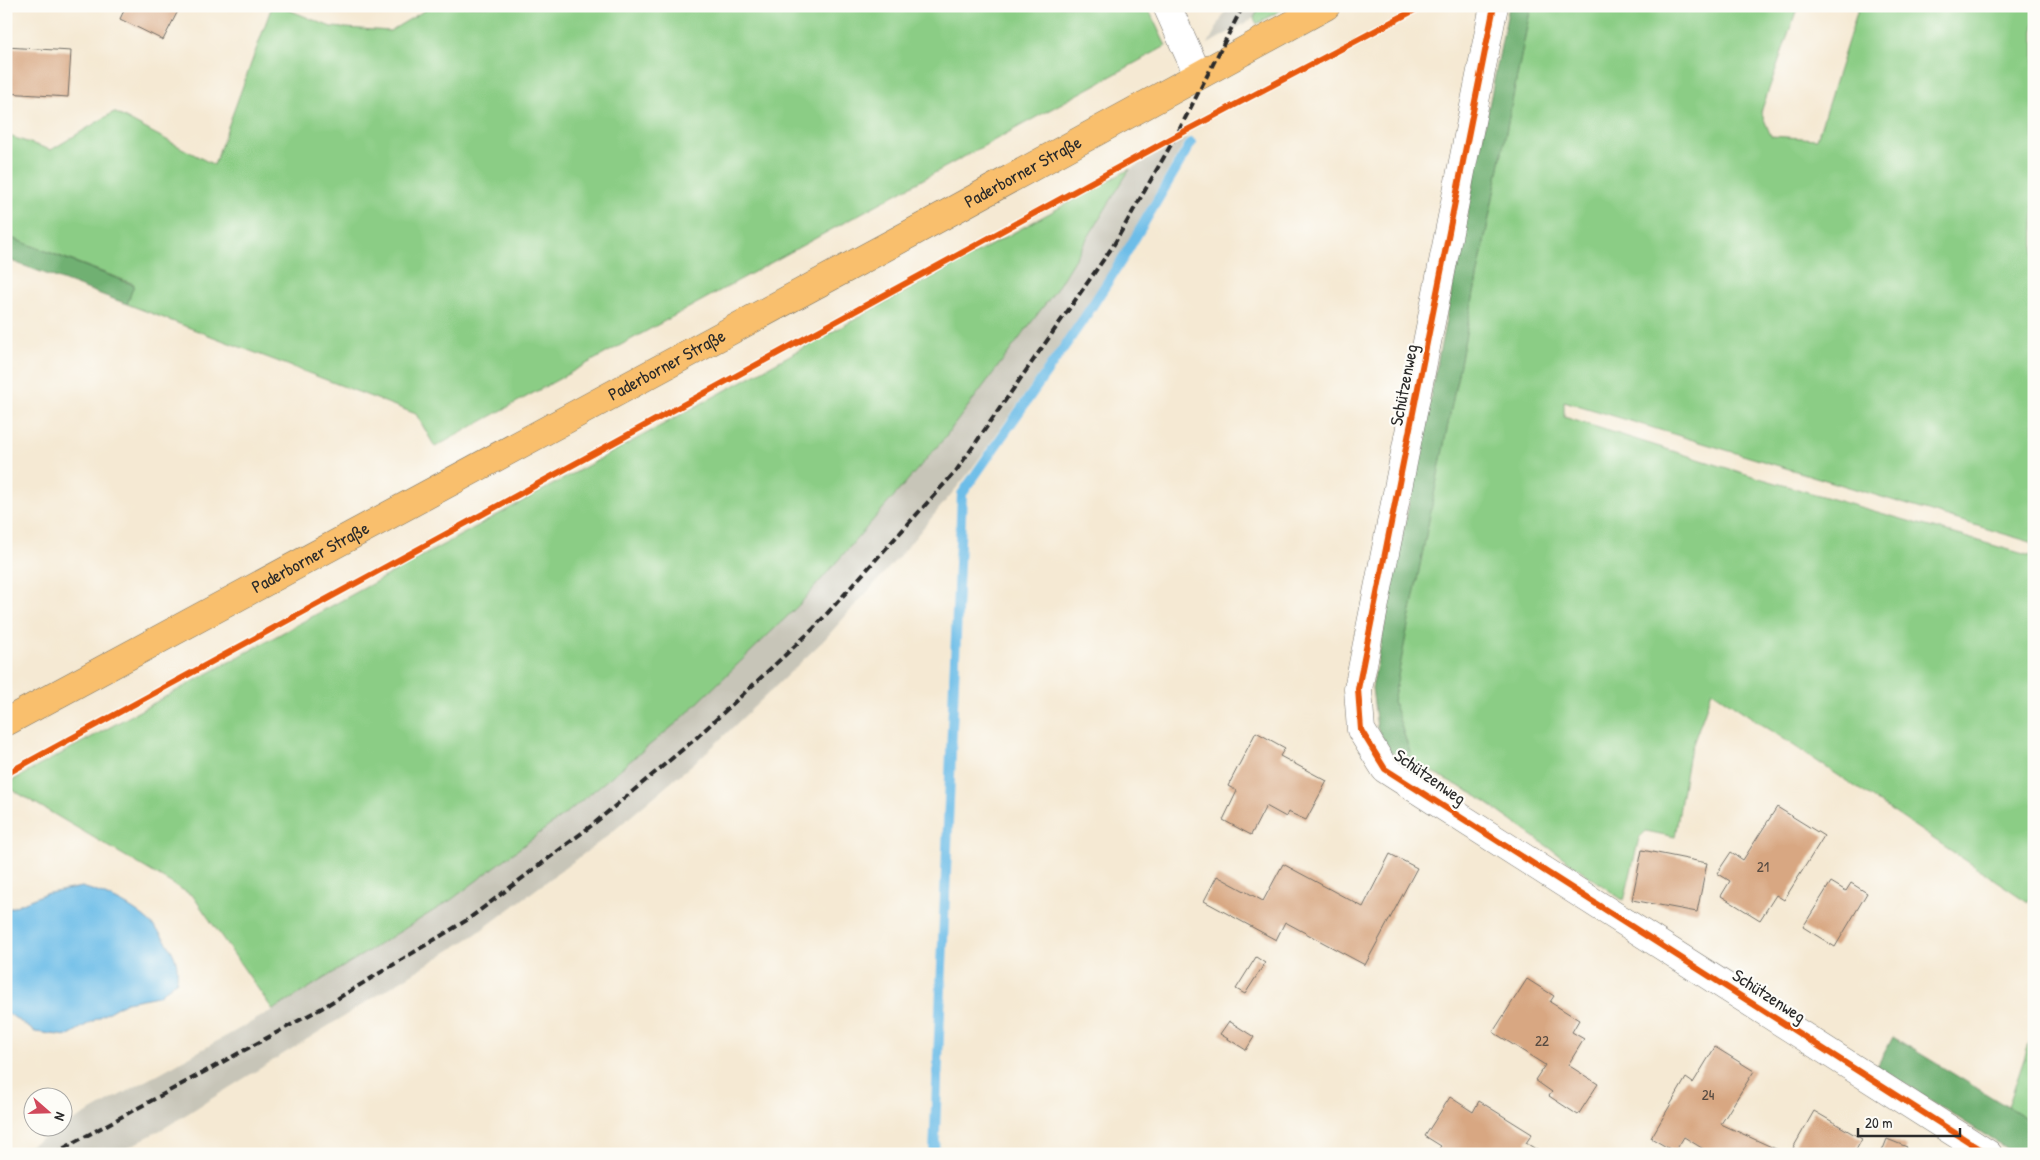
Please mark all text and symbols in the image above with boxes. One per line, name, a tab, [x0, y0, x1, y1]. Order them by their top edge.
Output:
street label: Paderborner Straße	[960, 129, 1086, 214]
street label: Paderborner Straße	[603, 323, 730, 407]
street label: Schützenweg	[1383, 342, 1424, 428]
street label: Paderborner Straße	[247, 515, 373, 599]
street label: Schützenweg	[1389, 743, 1471, 811]
house number: 21	[1757, 856, 1769, 877]
street label: Schützenweg	[1728, 963, 1811, 1029]
house number: 22	[1535, 1030, 1549, 1051]
house number: 24	[1702, 1084, 1715, 1105]
north arrow	[22, 1088, 72, 1138]
scale bar	[1858, 1105, 1960, 1137]
text: N	[50, 1110, 71, 1124]
text: 20 m	[1865, 1112, 1892, 1133]

